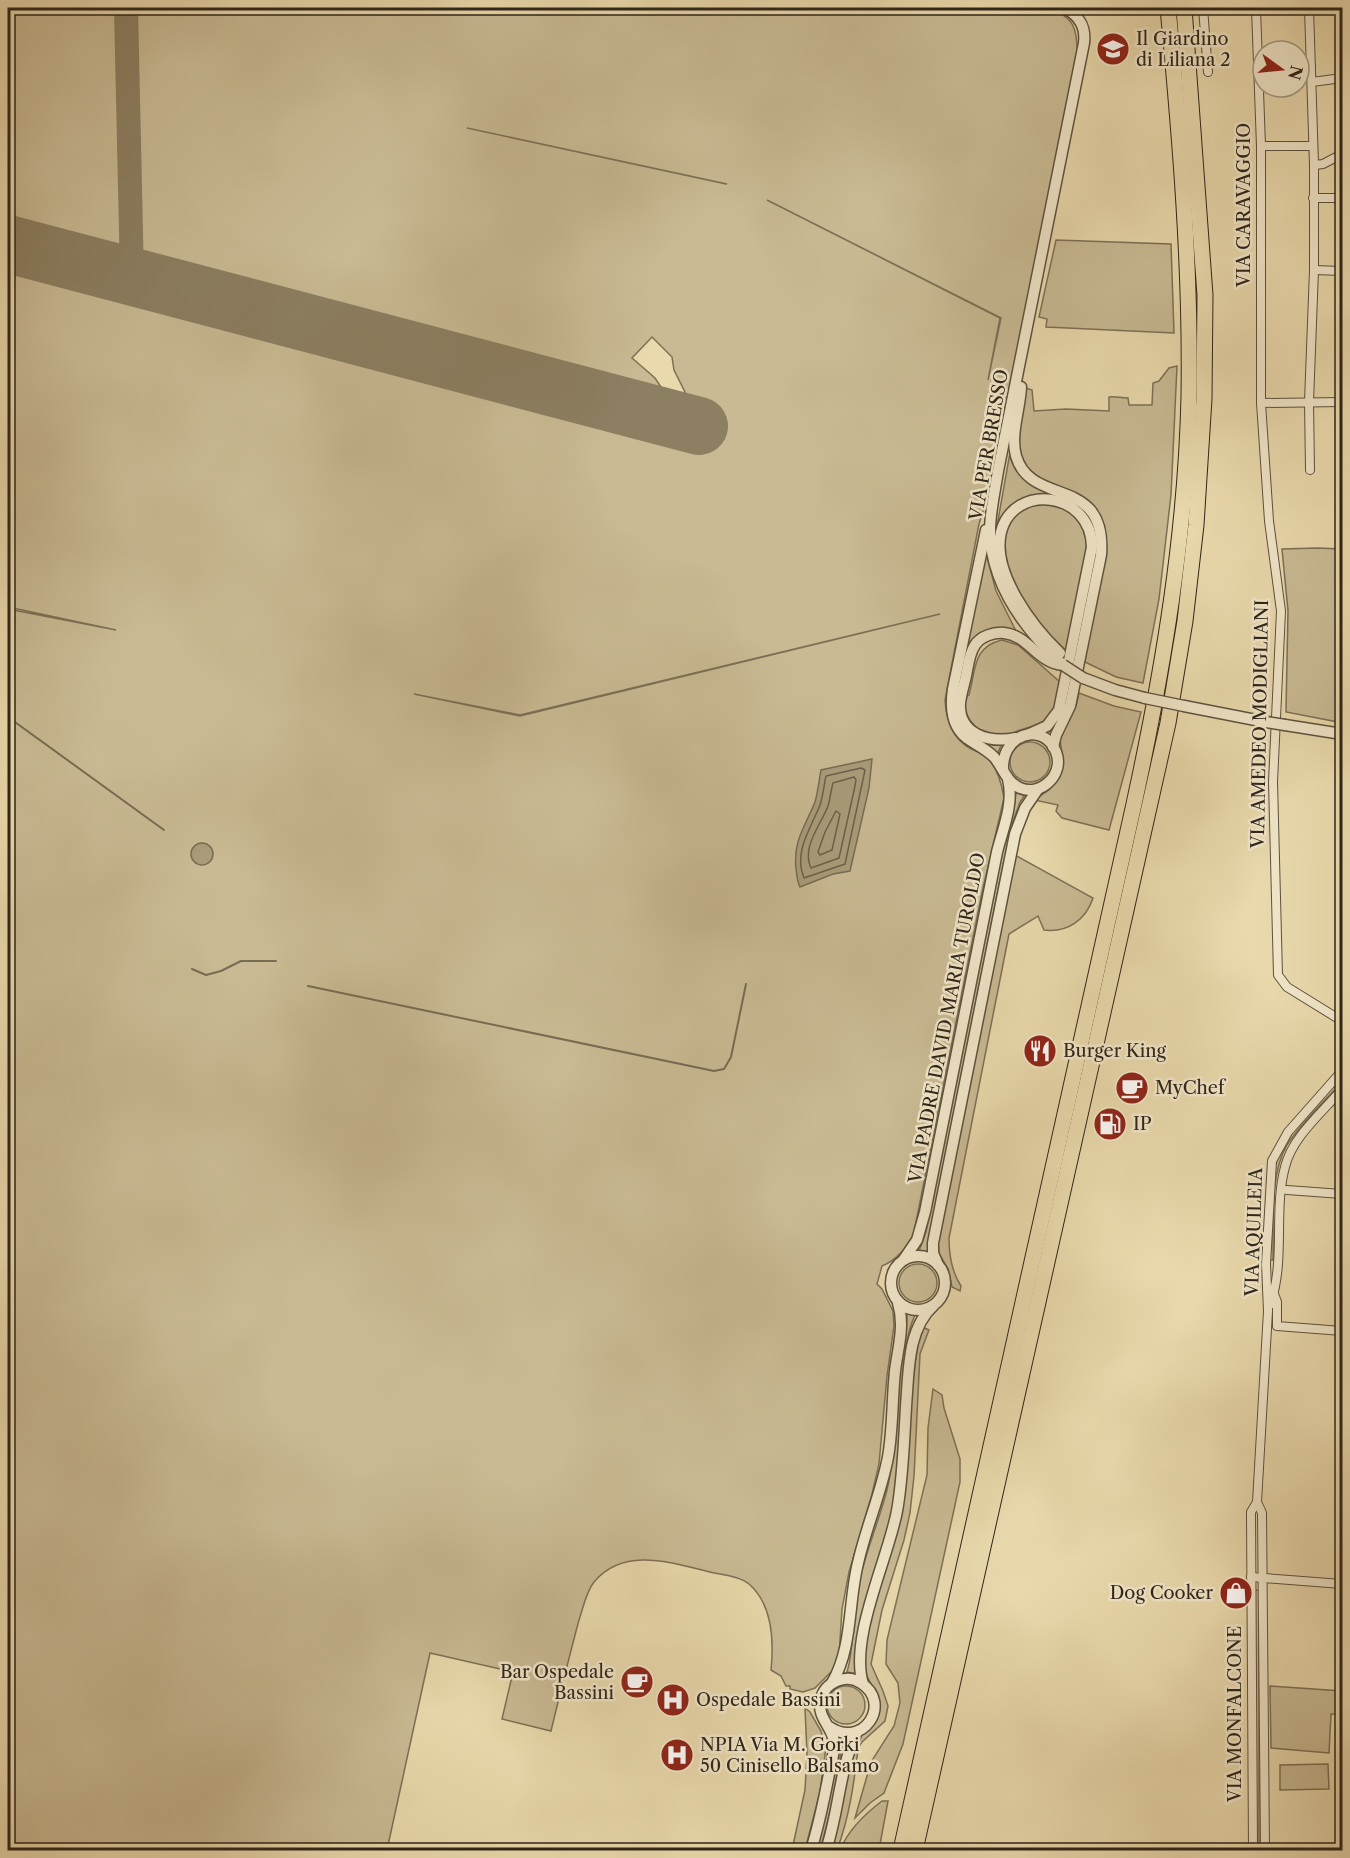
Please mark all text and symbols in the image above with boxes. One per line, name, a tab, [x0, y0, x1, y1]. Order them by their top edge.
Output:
place label: Il Giardino di Liliana 2	[1136, 28, 1231, 71]
school or university icon: Il Giardino di Liliana 2	[1095, 31, 1131, 67]
north arrow	[1251, 39, 1311, 99]
text: N	[1284, 64, 1307, 82]
street label: VIA CARAVAGGIO	[1233, 123, 1255, 288]
street label: VIA PER BRESSO	[965, 368, 1013, 523]
street label: VIA AMEDEO MODIGLIANI	[1247, 599, 1273, 850]
street label: VIA PADRE DAVID MARIA TUROLDO	[904, 851, 990, 1186]
restaurant icon: Burger King	[1022, 1033, 1058, 1069]
place label: Burger King	[1063, 1040, 1166, 1062]
cafe icon: MyChef	[1114, 1070, 1150, 1106]
place label: MyChef	[1155, 1077, 1227, 1099]
fuel station icon: IP	[1092, 1106, 1128, 1142]
place label: IP	[1133, 1113, 1152, 1135]
street label: VIA AQUILEIA	[1241, 1166, 1267, 1298]
shop icon: Dog Cooker	[1218, 1575, 1254, 1611]
place label: Dog Cooker	[1110, 1582, 1213, 1604]
street label: VIA MONFALCONE	[1224, 1626, 1246, 1803]
place label: Bar Ospedale Bassini	[500, 1661, 615, 1704]
cafe icon: Bar Ospedale Bassini	[619, 1664, 655, 1700]
hospital icon: Ospedale Bassini	[655, 1682, 691, 1718]
place label: Ospedale Bassini	[696, 1689, 841, 1711]
place label: NPIA Via M. Gorki 50 Cinisello Balsamo	[700, 1734, 879, 1777]
hospital icon: NPIA Via M. Gorki 50 Cinisello Balsamo	[659, 1737, 695, 1773]

